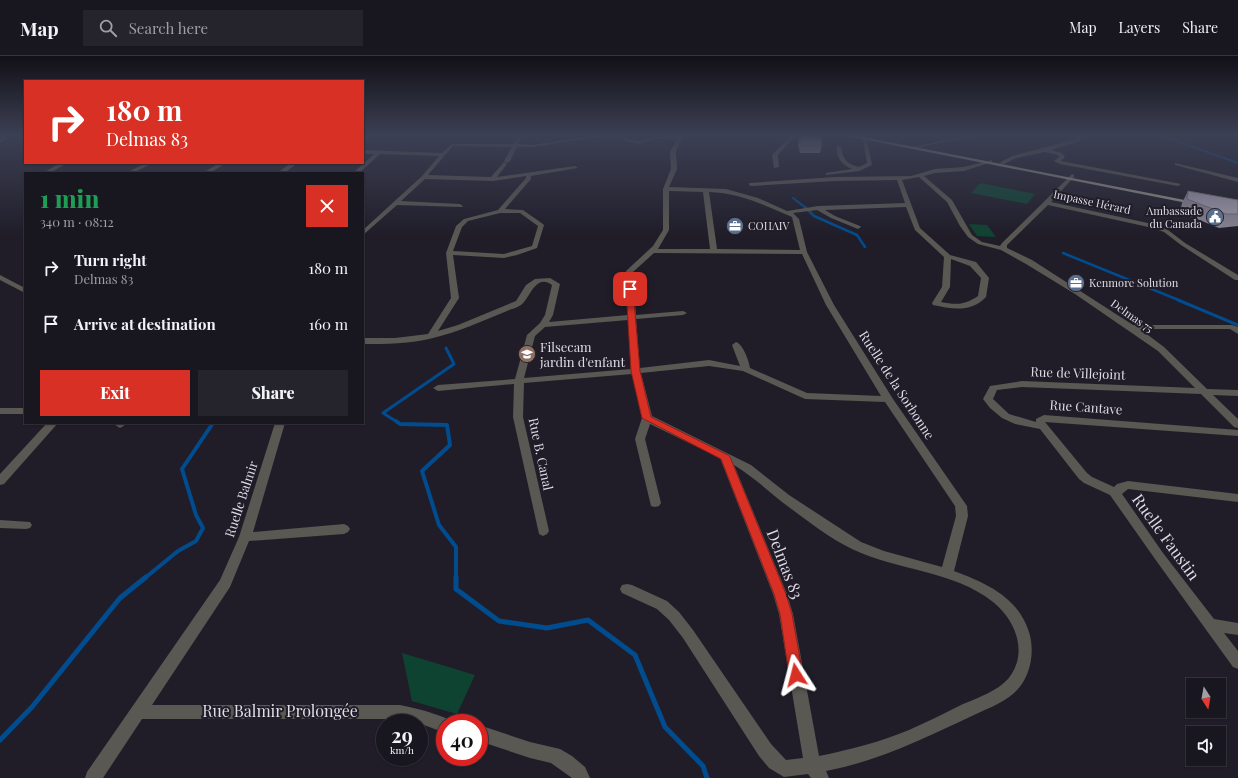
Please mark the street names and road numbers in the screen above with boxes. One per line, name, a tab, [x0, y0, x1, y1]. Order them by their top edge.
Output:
street label: Impasse Hérard	[1052, 186, 1133, 217]
street label: Delmas 75	[1108, 296, 1157, 336]
street label: Ruelle de la Sorbonne	[856, 327, 939, 443]
street label: Rue de Villejoint	[1030, 362, 1126, 383]
street label: Rue Cantave	[1049, 395, 1123, 418]
street label: Rue B. Canal	[526, 416, 558, 492]
street label: Ruelle Balmir	[220, 458, 261, 539]
street label: Ruelle Faustin	[1128, 489, 1205, 585]
street label: Delmas 83	[763, 526, 808, 602]
street label: Rue Balmir Prolongée	[202, 700, 358, 721]

